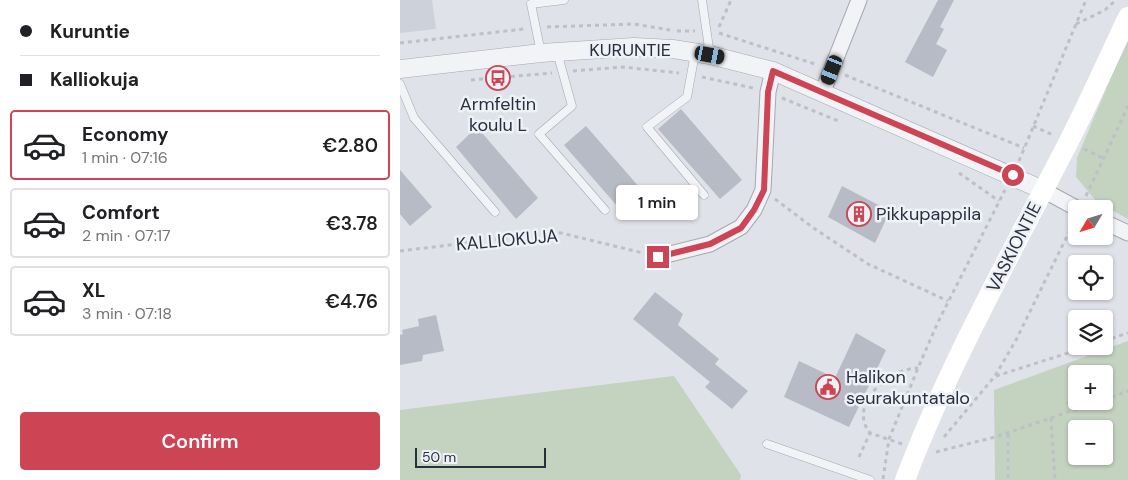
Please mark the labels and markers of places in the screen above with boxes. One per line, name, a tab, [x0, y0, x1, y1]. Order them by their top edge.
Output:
bus stop icon: Armfeltin koulu L	[485, 65, 511, 91]
place label: Armfeltin koulu L	[460, 92, 536, 137]
building icon: Pikkupappila	[846, 201, 872, 227]
place label: Pikkupappila	[876, 202, 981, 226]
place label: Halikon seurakuntatalo	[846, 365, 970, 410]
public building icon: Halikon seurakuntatalo	[815, 374, 841, 400]

